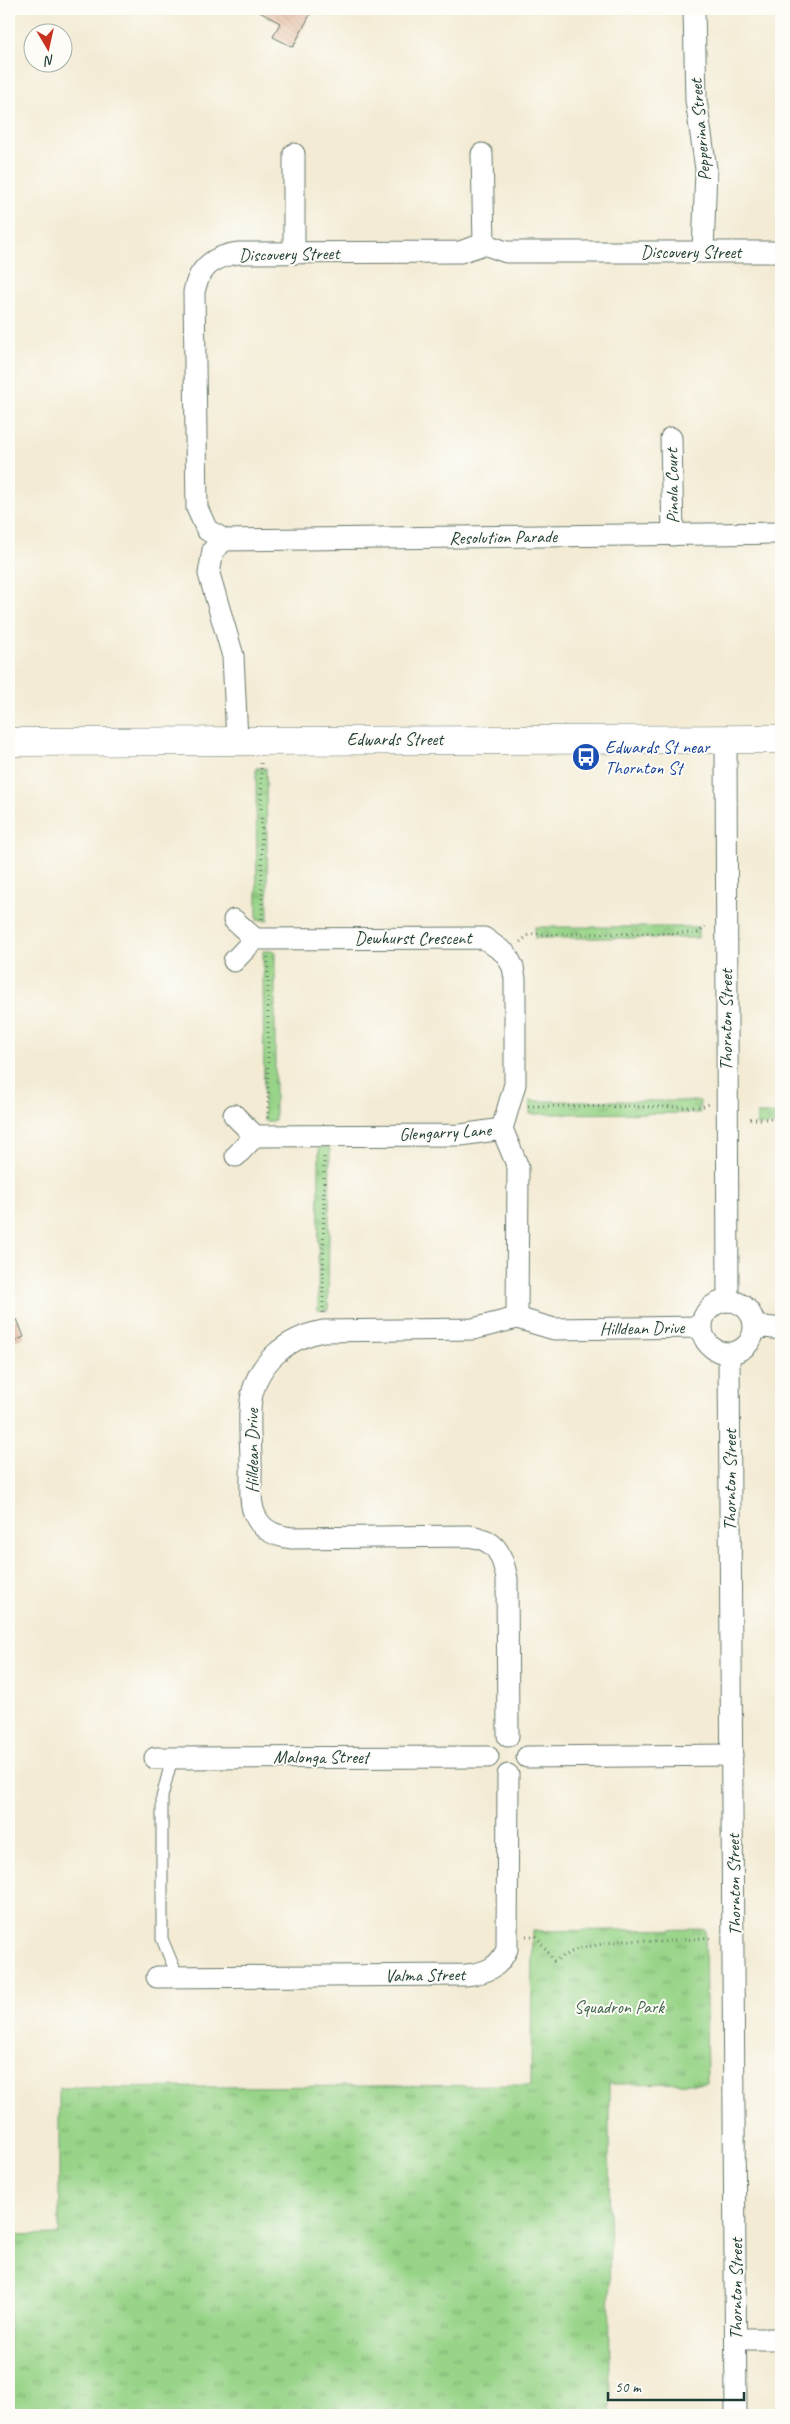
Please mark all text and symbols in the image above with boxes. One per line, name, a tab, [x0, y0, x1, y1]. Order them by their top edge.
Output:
north arrow	[22, 22, 72, 72]
text: N	[42, 51, 56, 70]
street label: Pepperina Street	[684, 76, 715, 182]
street label: Discovery Street	[641, 241, 743, 263]
street label: Discovery Street	[239, 242, 341, 266]
street label: Pinola Court	[660, 446, 684, 524]
street label: Resolution Parade	[449, 525, 558, 549]
street label: Edwards Street	[347, 728, 445, 750]
place label: Edwards St near Thornton St	[605, 736, 711, 779]
bus stop icon: Edwards St near Thornton St	[571, 742, 601, 772]
street label: Dewhurst Crescent	[355, 927, 473, 949]
street label: Thornton Street	[715, 967, 737, 1071]
street label: Glengarry Lane	[398, 1119, 493, 1145]
street label: Hilldean Drive	[600, 1316, 686, 1340]
street label: Hilldean Drive	[241, 1408, 263, 1493]
street label: Thornton Street	[719, 1427, 741, 1531]
street label: Malonga Street	[273, 1746, 372, 1768]
street label: Thornton Street	[722, 1832, 746, 1936]
street label: Valma Street	[385, 1963, 467, 1987]
park label: Squadron Park	[574, 1996, 665, 2018]
street label: Thornton Street	[725, 2236, 747, 2340]
scale bar	[608, 2369, 744, 2401]
text: 50 m	[615, 2378, 642, 2397]

